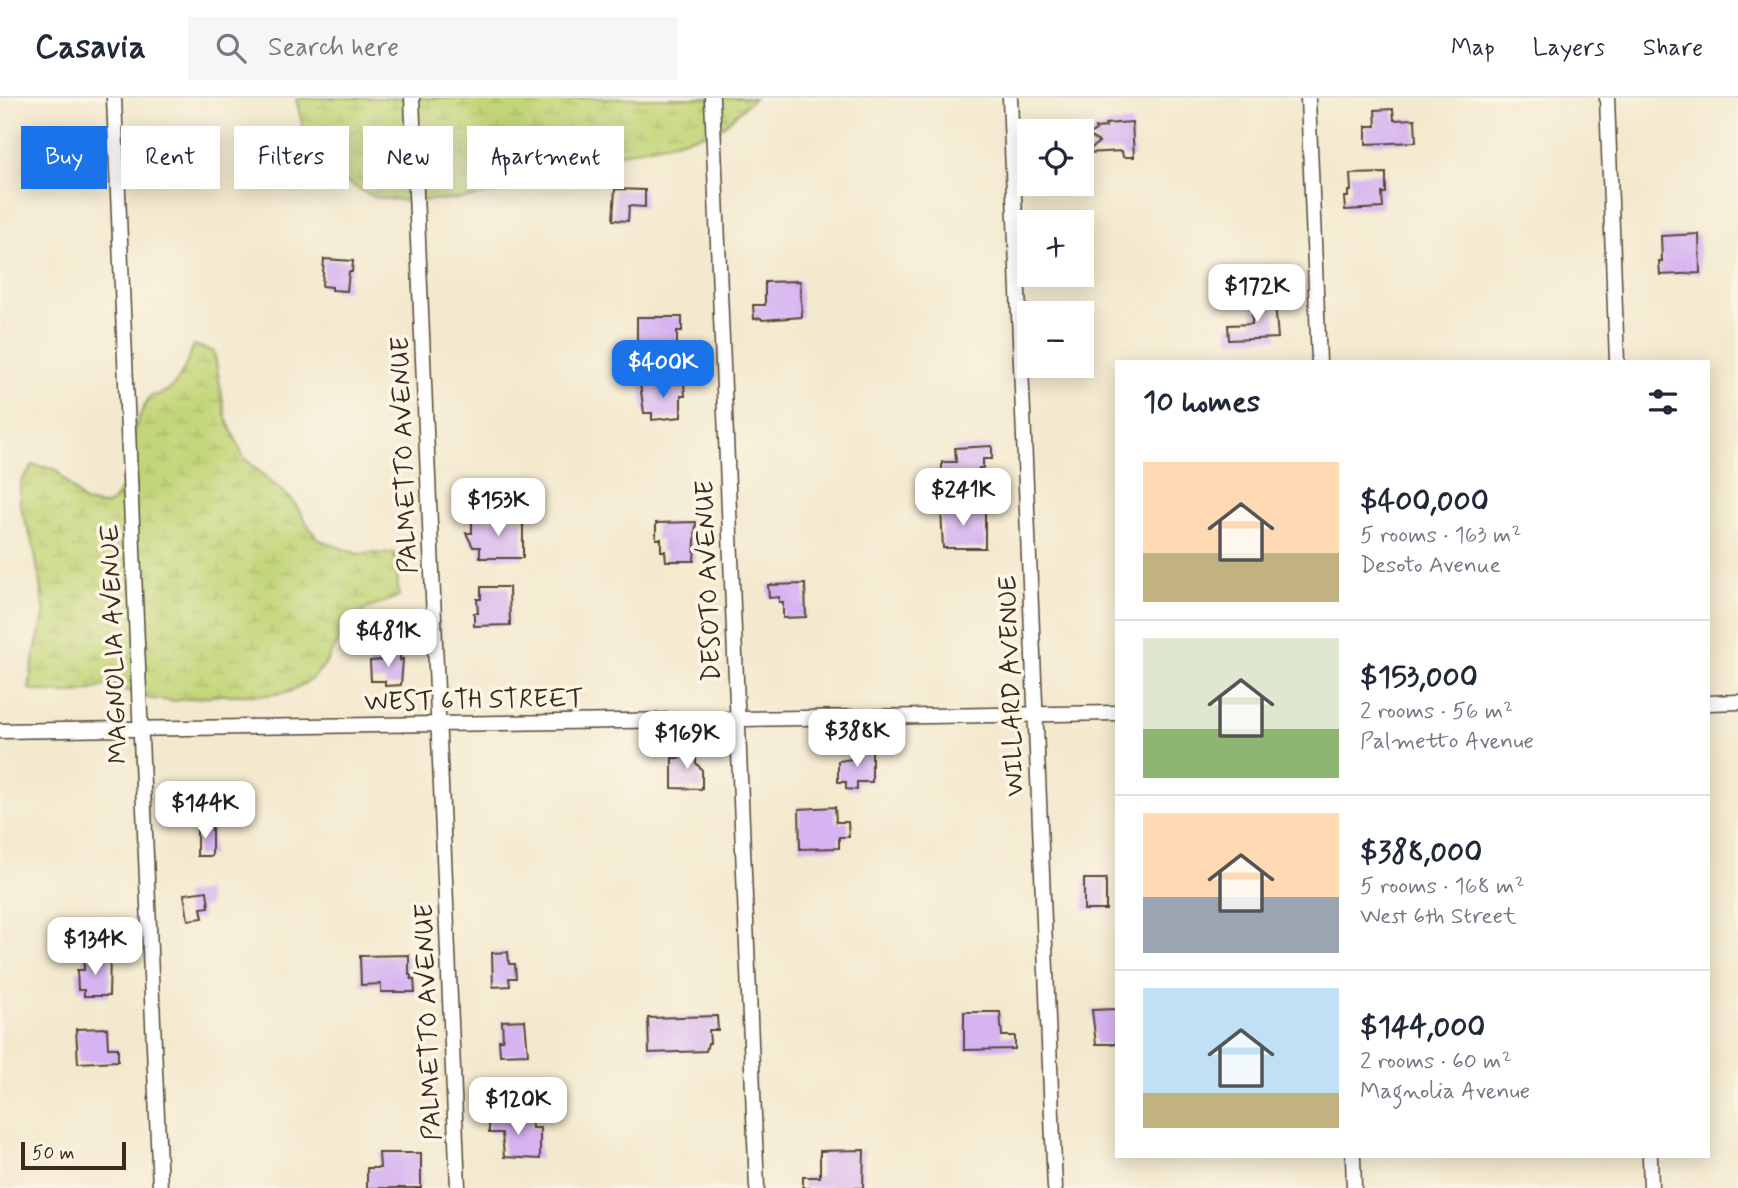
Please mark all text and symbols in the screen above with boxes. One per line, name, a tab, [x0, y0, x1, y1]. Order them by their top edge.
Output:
search box	[188, 17, 678, 80]
text: Casavia	[35, 26, 146, 70]
icon: search	[212, 29, 250, 67]
text: Search here	[268, 31, 399, 65]
text: Map	[1451, 33, 1495, 64]
text: Layers	[1533, 33, 1605, 64]
text: Share	[1643, 33, 1703, 64]
map controls	[1017, 119, 1094, 378]
button: locate	[1017, 119, 1094, 196]
chip: Buy	[21, 126, 107, 189]
chip: Rent	[121, 126, 220, 189]
chip: Filters	[234, 126, 349, 189]
chip: New	[363, 126, 453, 189]
chip: Apartment	[467, 126, 624, 189]
button: +	[1017, 210, 1094, 287]
pin: $172K	[1208, 264, 1306, 324]
text: $172K	[1224, 272, 1290, 302]
button: −	[1017, 301, 1094, 378]
street label: PALMETTO AVENUE	[384, 336, 426, 574]
pin: $400K	[614, 341, 712, 400]
text: $400K	[628, 348, 698, 378]
text: 10 homes	[1143, 383, 1260, 422]
icon: filters	[1644, 383, 1682, 421]
pin: $241K	[914, 468, 1012, 528]
text: $241K	[931, 476, 995, 506]
pin: $153K	[449, 478, 547, 538]
street label: DESOTO AVENUE	[688, 479, 730, 682]
text: $400,000	[1360, 482, 1489, 521]
text: $153K	[467, 486, 529, 516]
icon: home	[1199, 490, 1283, 574]
text: 5 rooms · 163 m²	[1360, 521, 1522, 551]
street label: MAGNOLIA AVENUE	[94, 523, 136, 765]
text: Desoto Avenue	[1360, 551, 1501, 581]
street label: WILLARD AVENUE	[991, 575, 1033, 797]
pin: $481K	[339, 610, 437, 669]
text: $481K	[356, 617, 420, 647]
text: $153,000	[1360, 658, 1478, 697]
icon: home	[1199, 666, 1283, 750]
street label: WEST 6TH STREET	[364, 682, 584, 720]
text: 2 rooms · 56 m²	[1360, 697, 1513, 727]
pin: $388K	[808, 710, 906, 769]
pin: $169K	[638, 712, 736, 771]
text: $388K	[824, 717, 890, 747]
text: $169K	[655, 719, 719, 749]
text: Palmetto Avenue	[1360, 727, 1534, 757]
pin: $144K	[156, 782, 254, 841]
text: $144K	[171, 789, 239, 819]
text: $388,000	[1360, 833, 1482, 872]
icon: home	[1199, 841, 1283, 925]
text: 5 rooms · 168 m²	[1360, 872, 1525, 902]
text: West 6th Street	[1360, 902, 1517, 932]
street label: PALMETTO AVENUE	[408, 903, 450, 1141]
pin: $134K	[46, 918, 144, 977]
text: $134K	[63, 925, 127, 955]
text: $144,000	[1360, 1008, 1485, 1047]
icon: home	[1199, 1016, 1283, 1100]
text: 2 rooms · 60 m²	[1360, 1047, 1512, 1077]
pin: $120K	[469, 1077, 567, 1137]
text: Magnolia Avenue	[1360, 1077, 1530, 1107]
text: $120K	[485, 1085, 551, 1115]
scale bar	[21, 1139, 126, 1171]
text: 50 m	[32, 1141, 75, 1166]

